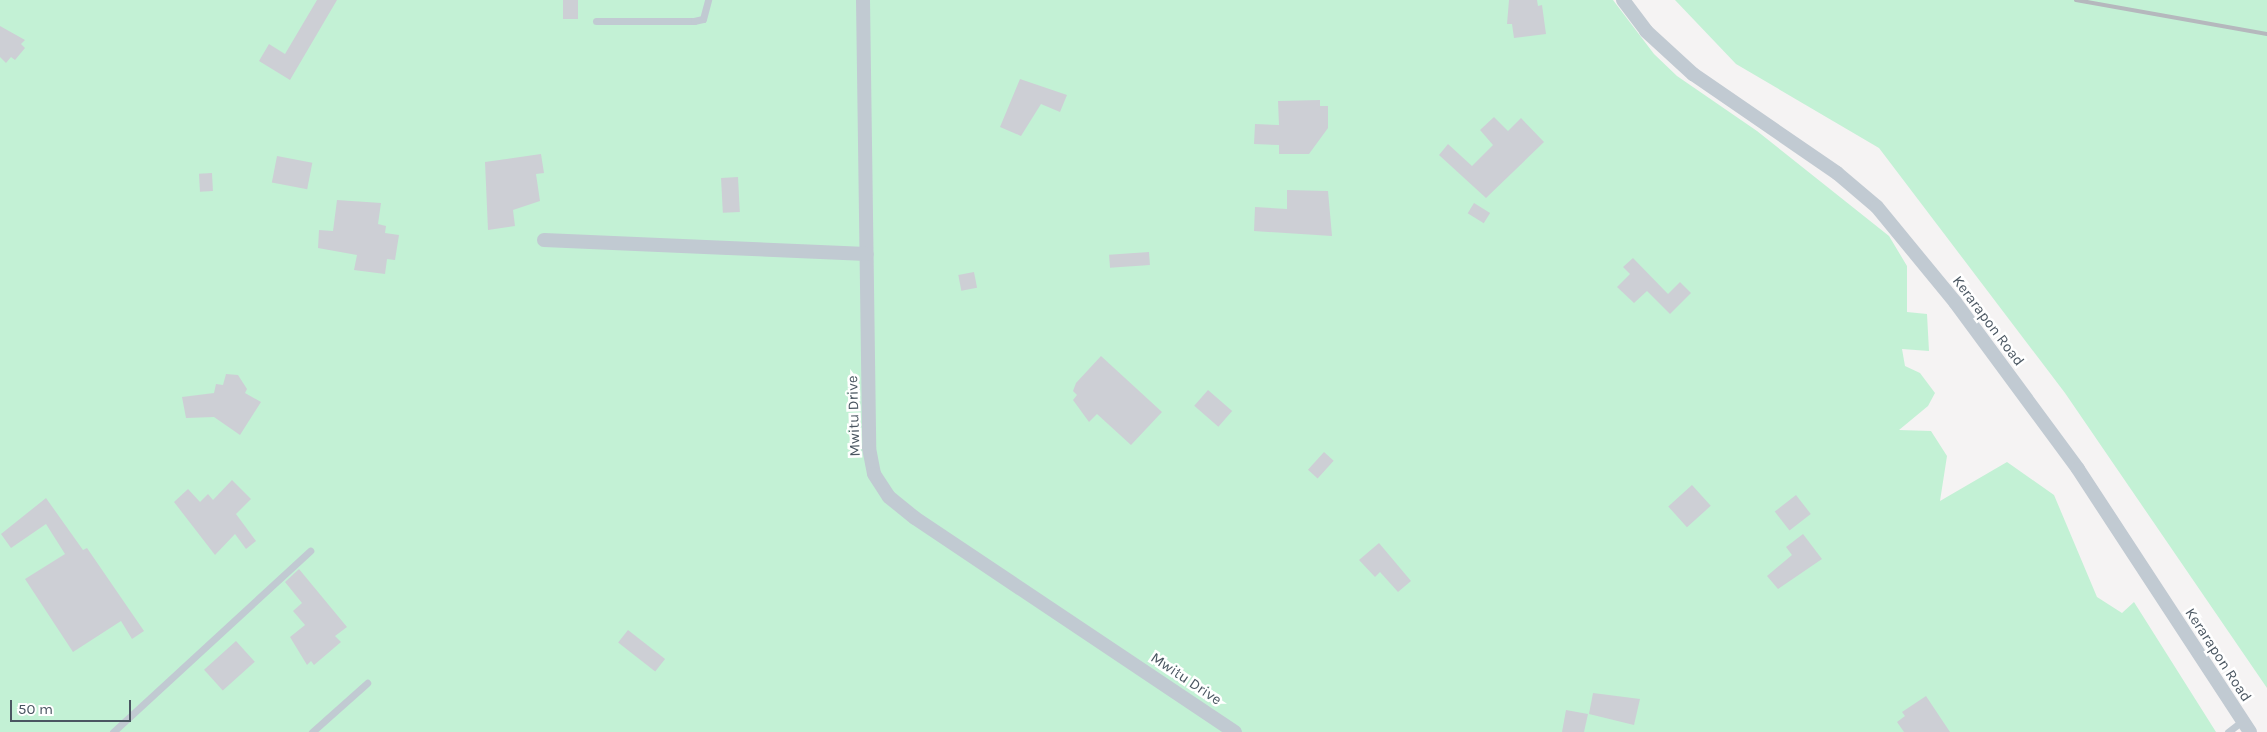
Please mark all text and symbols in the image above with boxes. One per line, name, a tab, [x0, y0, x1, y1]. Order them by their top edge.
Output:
street label: Kerarapon Road	[1948, 272, 2028, 370]
street label: Mwitu Drive	[844, 375, 864, 457]
street label: Kerarapon Road	[2181, 605, 2255, 705]
street label: Mwitu Drive	[1147, 649, 1225, 709]
scale bar	[12, 690, 134, 722]
text: 50 m	[18, 700, 53, 718]

